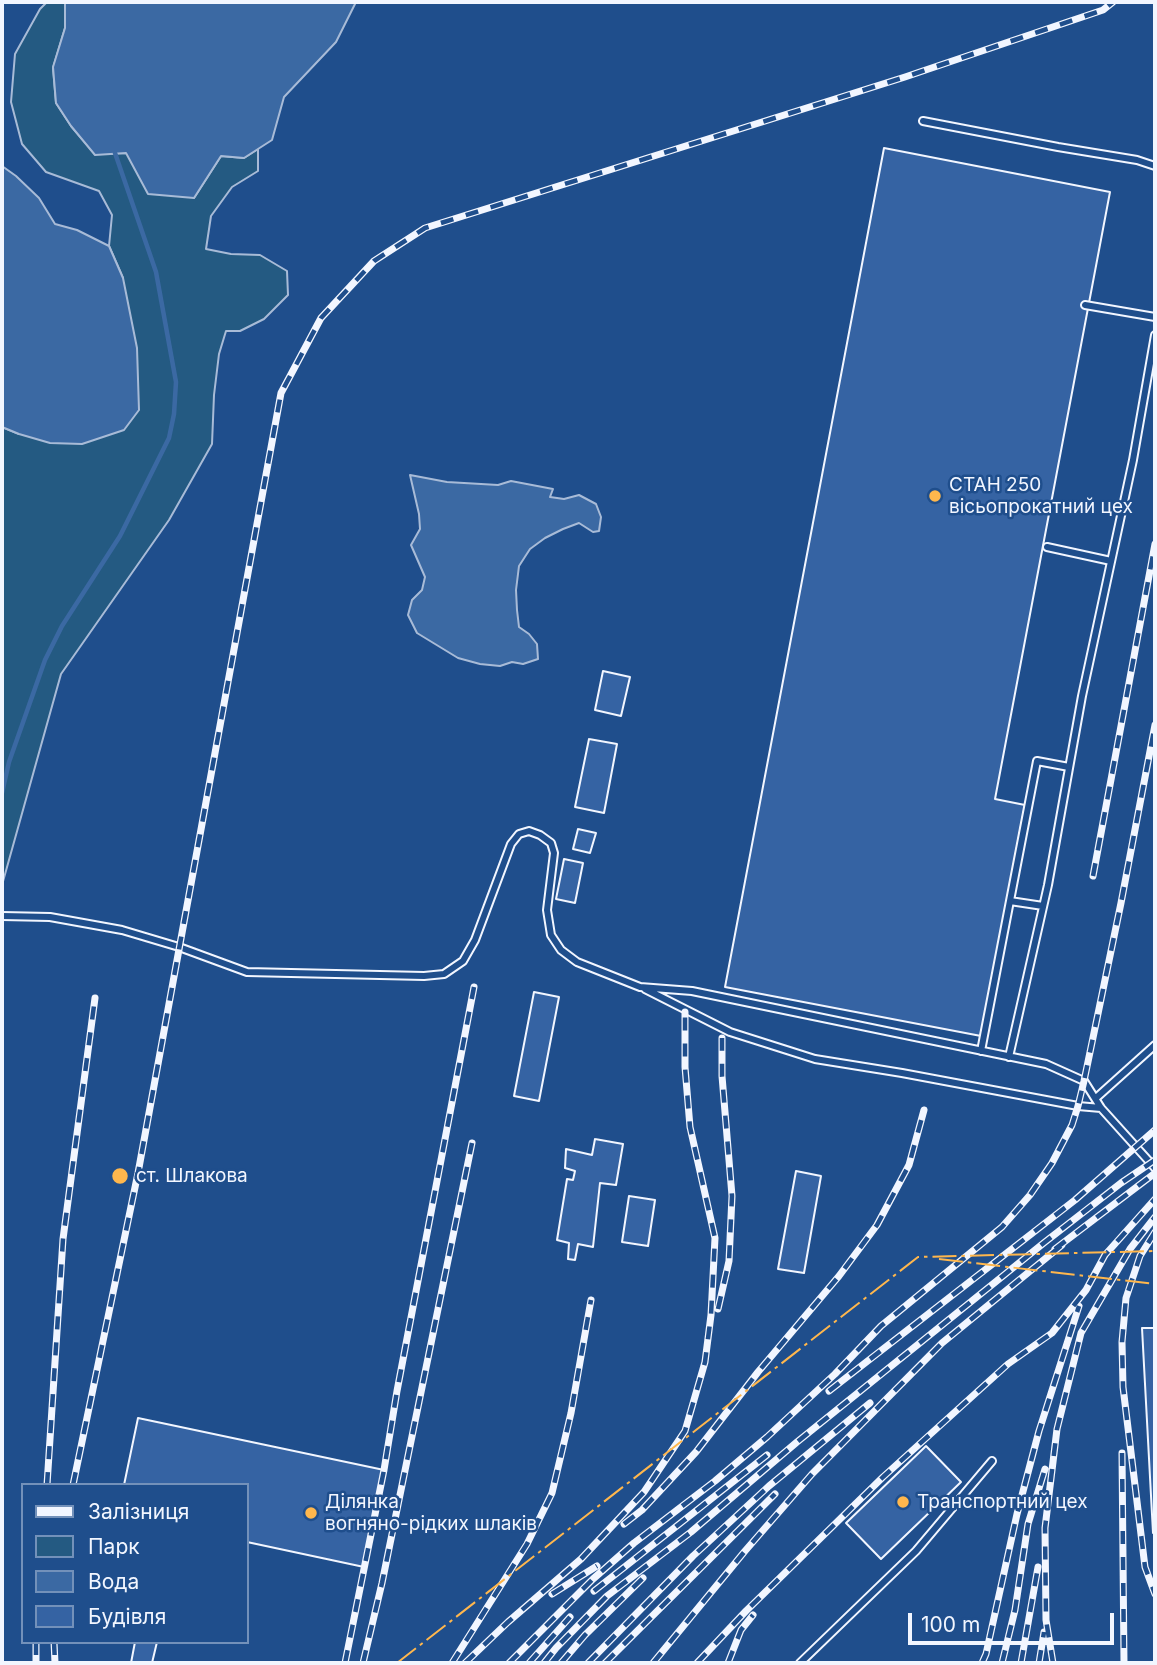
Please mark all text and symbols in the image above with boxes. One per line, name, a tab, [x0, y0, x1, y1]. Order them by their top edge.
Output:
place label: СТАН 250 вісьопрокатний цех	[949, 474, 1133, 518]
marker: СТАН 250 вісьопрокатний цех	[927, 488, 943, 504]
place label: ст. Шлакова	[136, 1165, 248, 1187]
marker: ст. Шлакова	[110, 1166, 130, 1186]
legend	[21, 1483, 248, 1644]
place label: Ділянка вогняно-рідких шлаків	[325, 1491, 537, 1535]
place label: Транспортний цех	[917, 1491, 1088, 1513]
marker: Транспортний цех	[895, 1494, 911, 1510]
text: Залізниця	[88, 1499, 189, 1524]
marker: Ділянка вогняно-рідких шлаків	[303, 1505, 319, 1521]
text: Парк	[88, 1534, 140, 1559]
text: Вода	[88, 1569, 139, 1594]
scale bar	[912, 1598, 1118, 1642]
text: Будівля	[88, 1604, 166, 1629]
text: 100 m	[921, 1612, 980, 1637]

